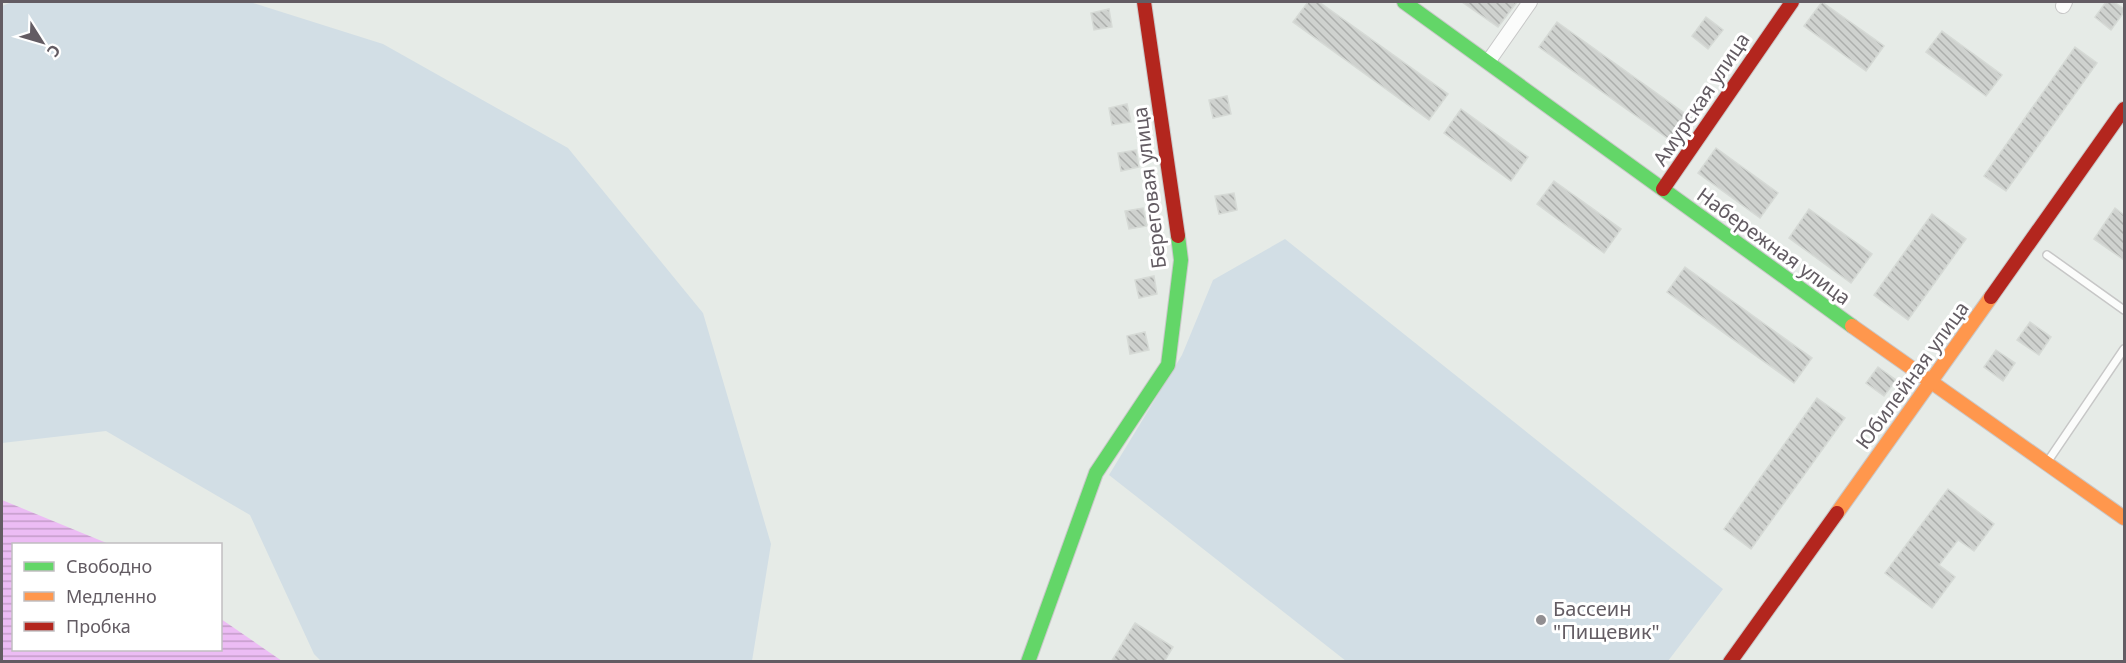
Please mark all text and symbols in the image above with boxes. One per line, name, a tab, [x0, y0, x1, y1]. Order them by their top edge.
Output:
north arrow	[12, 12, 72, 72]
street label: Амурская улица	[1646, 27, 1756, 171]
text: С	[42, 40, 66, 62]
street label: Береговая улица	[1126, 106, 1172, 270]
street label: Набережная улица	[1692, 181, 1856, 311]
street label: Юбилейная улица	[1849, 296, 1975, 454]
legend	[12, 543, 222, 651]
text: Свободно	[66, 554, 152, 578]
text: Медленно	[66, 584, 157, 608]
place label: Бассеин "Пищевик"	[1553, 595, 1660, 645]
marker: Бассеин "Пищевик"	[1534, 613, 1548, 627]
text: Пробка	[66, 614, 131, 638]

